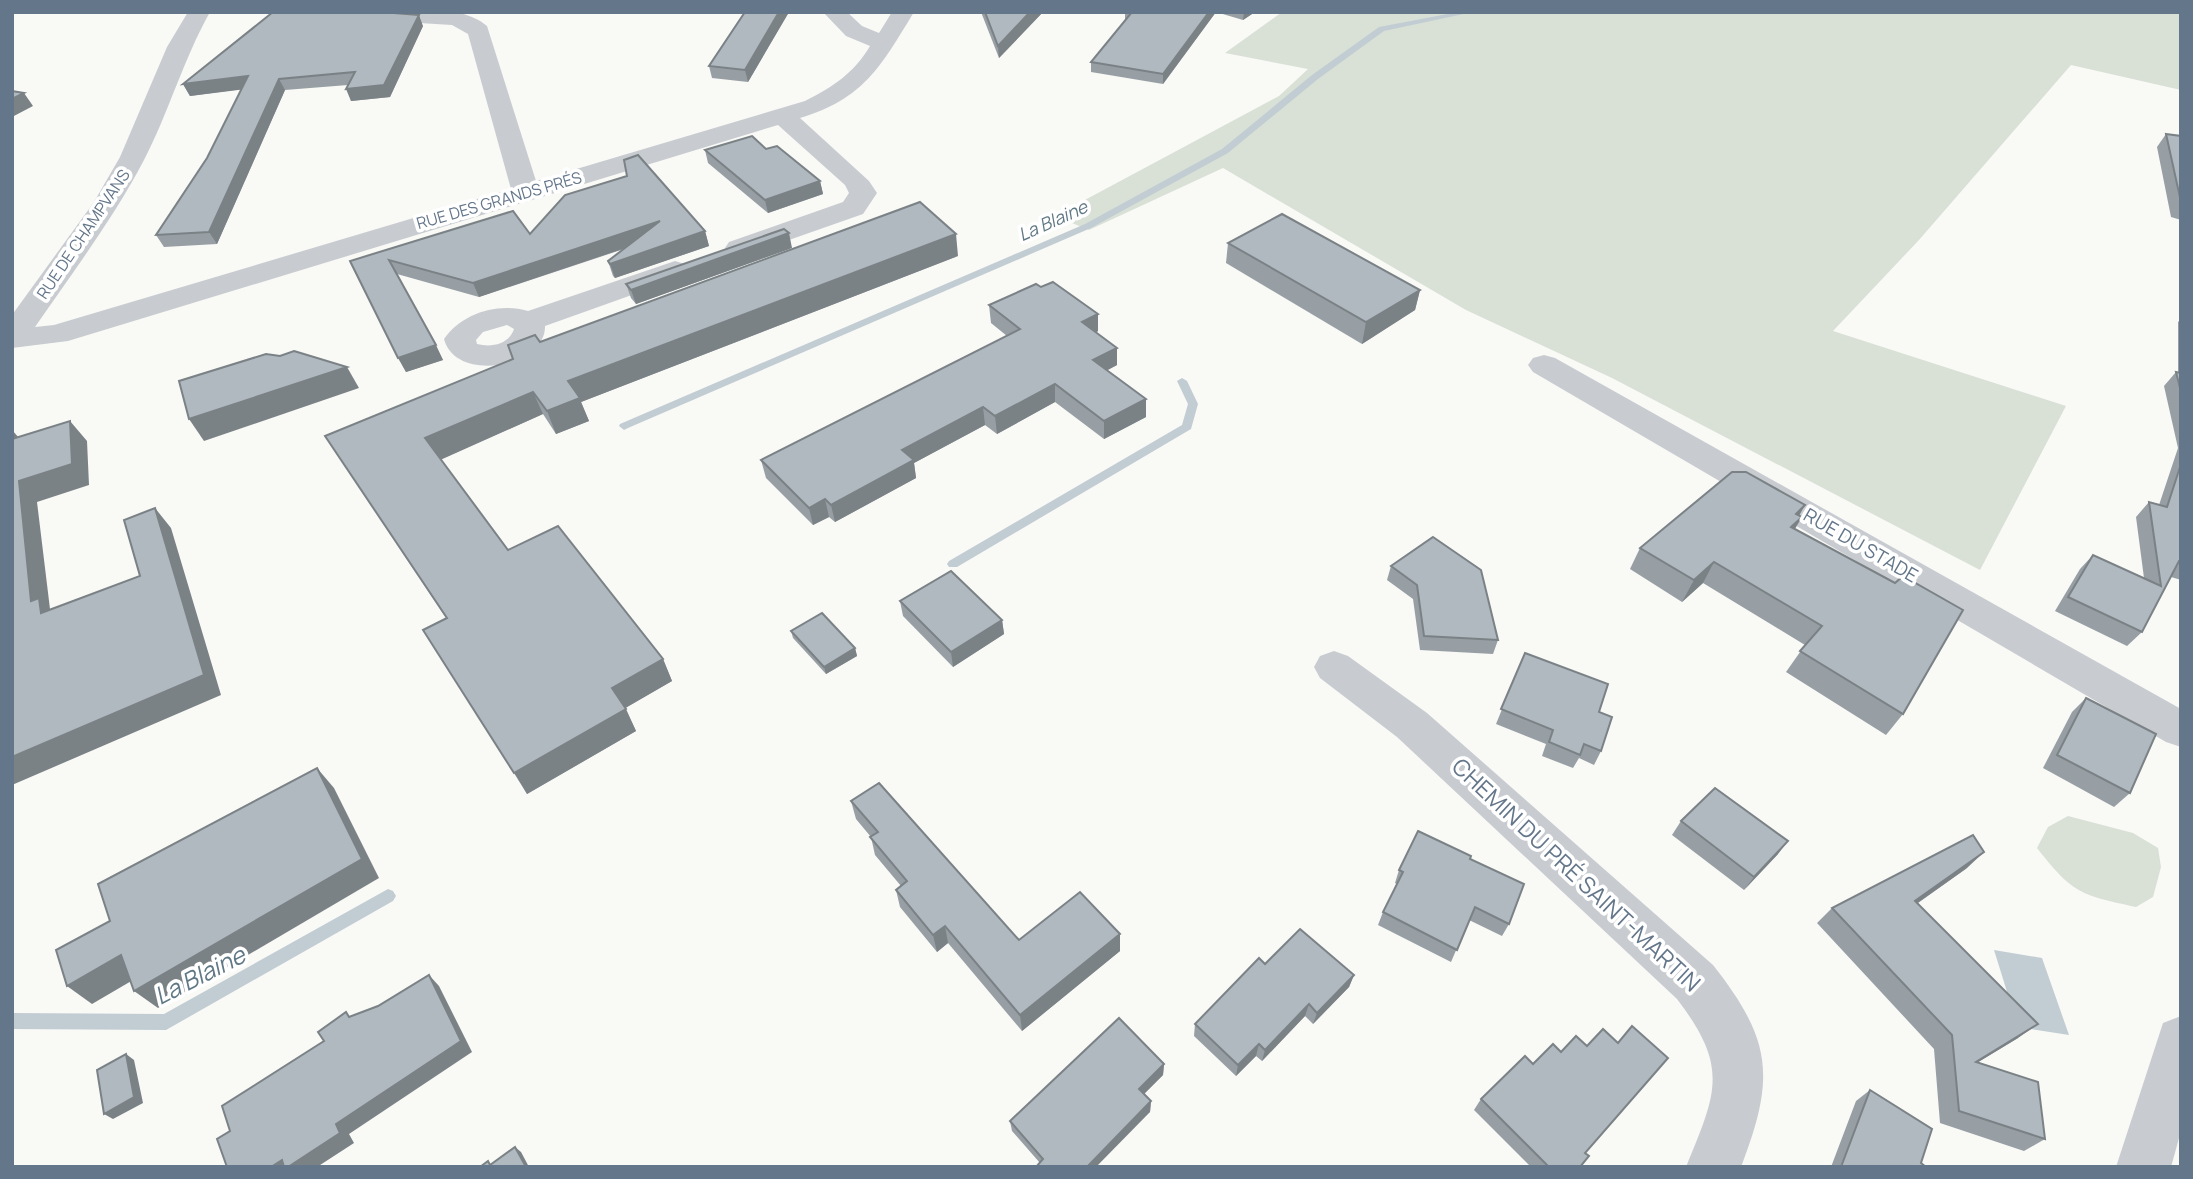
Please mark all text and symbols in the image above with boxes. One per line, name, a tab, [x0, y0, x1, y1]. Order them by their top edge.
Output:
street label: RUE DE CHAMPVANS	[31, 165, 135, 303]
street label: RUE DES GRANDS PRÉS	[414, 166, 584, 234]
water label: La Blaine	[1014, 194, 1092, 246]
street label: RUE DU STADE	[1799, 502, 1923, 588]
street label: CHEMIN DU PRÉ SAINT-MARTIN	[1445, 750, 1708, 998]
water label: La Blaine	[148, 937, 252, 1012]

